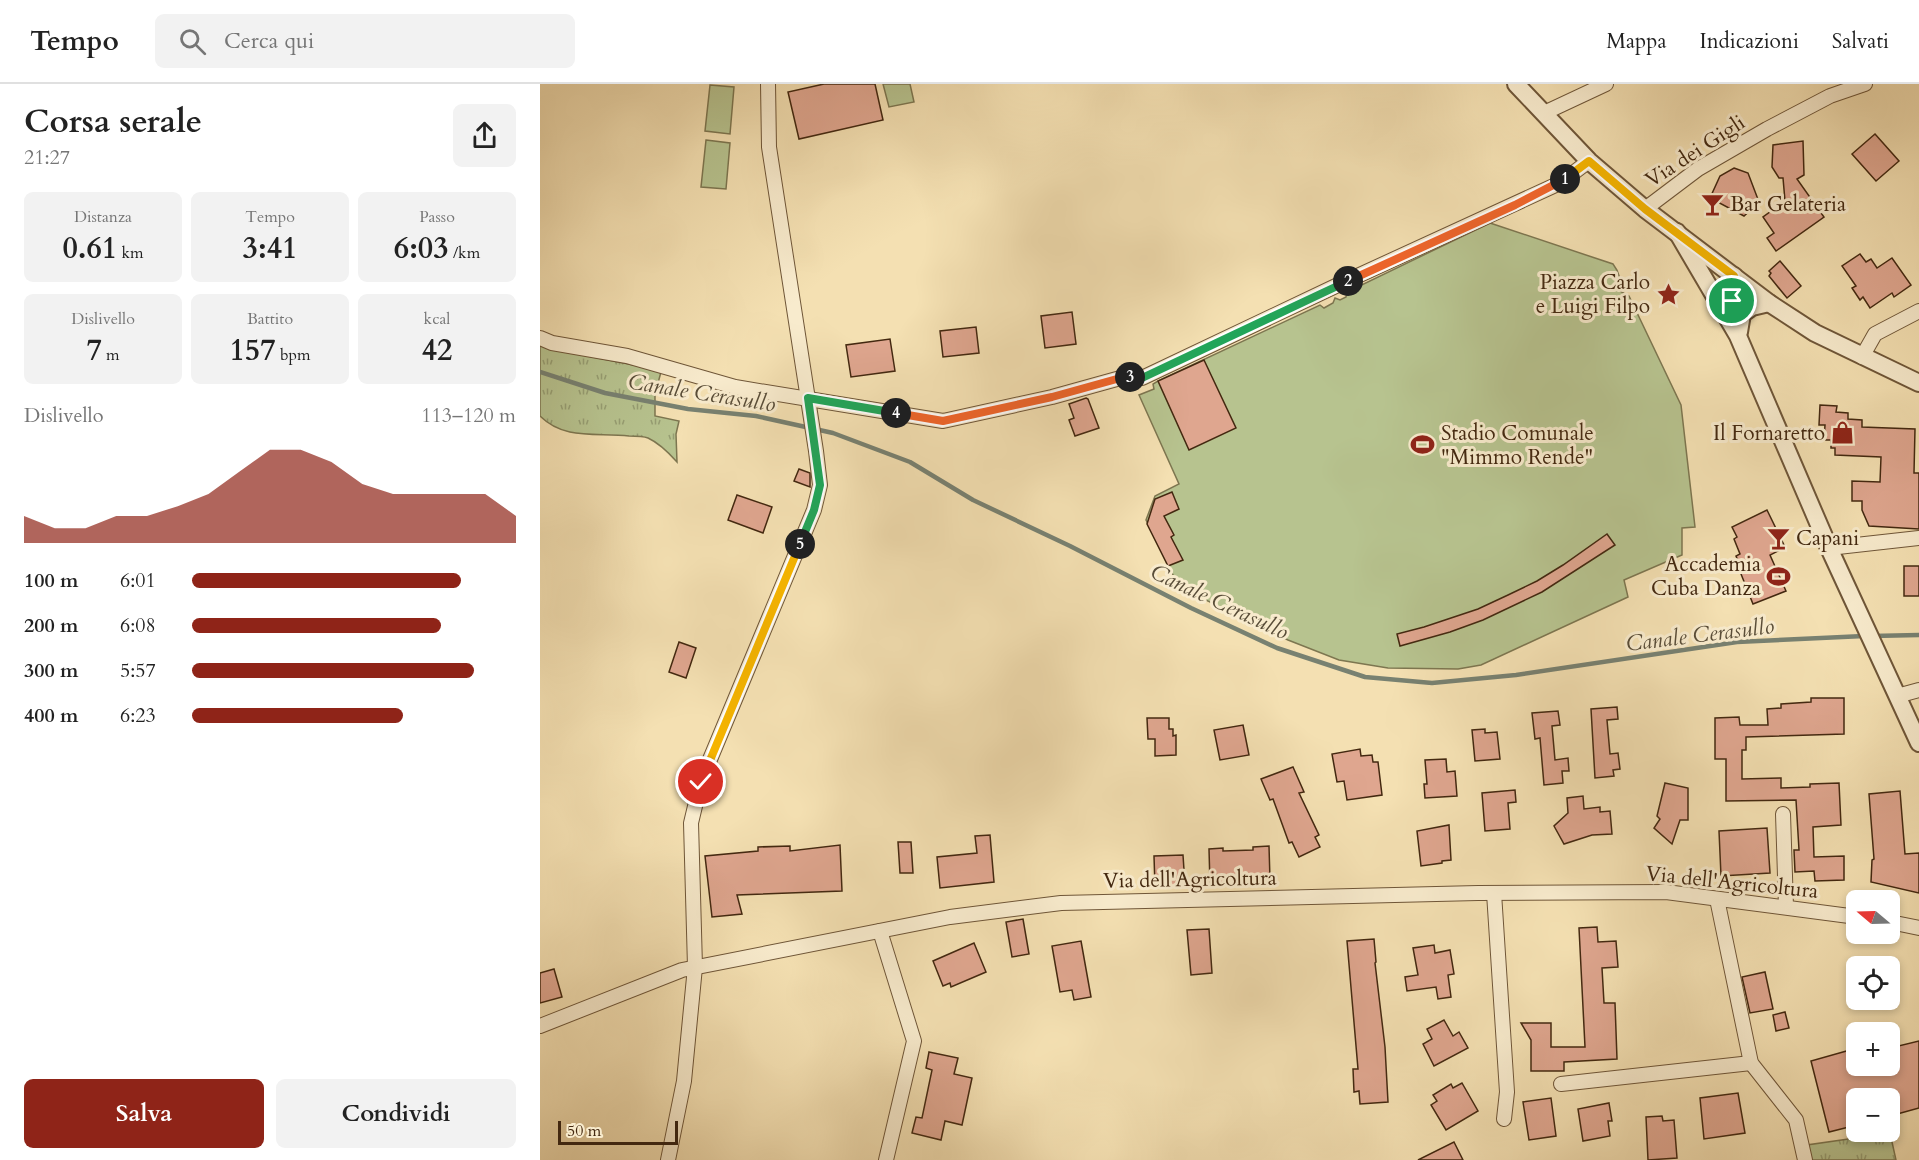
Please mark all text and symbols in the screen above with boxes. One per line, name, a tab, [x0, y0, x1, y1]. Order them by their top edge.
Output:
search box	[155, 14, 575, 68]
text: Tempo	[30, 22, 119, 60]
icon: search	[176, 25, 209, 58]
text: Cerca qui	[224, 26, 314, 56]
text: Mappa	[1606, 27, 1666, 56]
text: Indicazioni	[1699, 27, 1799, 56]
text: Salvati	[1832, 27, 1889, 56]
text: Corsa serale	[24, 99, 202, 144]
button: share	[453, 104, 516, 167]
street label: Via dei Gigli	[1640, 108, 1751, 195]
text: 21:27	[24, 144, 70, 171]
pin: 1	[1550, 164, 1580, 194]
text: 1	[1561, 168, 1569, 190]
place label: Bar Gelateria	[1730, 190, 1846, 219]
bar icon: Bar Gelateria	[1699, 191, 1725, 217]
text: Distanza	[74, 206, 132, 228]
text: Tempo	[245, 206, 295, 228]
text: Passo	[419, 206, 455, 228]
text: 0.61	[62, 228, 117, 269]
text: 3:41	[243, 228, 297, 269]
text: 6:03	[394, 228, 449, 269]
text: km	[117, 242, 144, 264]
text: /km	[449, 242, 480, 264]
pin: 2	[1333, 266, 1363, 296]
place label: Piazza Carlo e Luigi Filpo	[1536, 268, 1650, 321]
text: 2	[1344, 270, 1352, 292]
pin	[1706, 275, 1757, 326]
place icon: Piazza Carlo e Luigi Filpo	[1655, 281, 1681, 307]
icon: arrive	[1715, 284, 1748, 317]
text: Dislivello	[71, 308, 135, 330]
text: Battito	[247, 308, 293, 330]
text: kcal	[424, 308, 450, 330]
text: 7	[86, 330, 102, 371]
text: 157	[229, 330, 276, 371]
text: 42	[422, 330, 452, 371]
text: m	[102, 344, 120, 366]
text: bpm	[276, 344, 311, 366]
pin: 3	[1115, 362, 1145, 392]
text: 3	[1126, 366, 1134, 388]
water label: Canale Cerasullo	[626, 367, 778, 419]
pin: 4	[881, 398, 911, 428]
text: Dislivello	[24, 402, 103, 429]
text: 113–120 m	[421, 402, 516, 429]
text: 4	[892, 402, 900, 424]
place label: Stadio Comunale "Mimmo Rende"	[1441, 419, 1594, 472]
place label: Il Fornaretto	[1713, 419, 1825, 448]
shop icon: Il Fornaretto	[1830, 420, 1856, 446]
sports icon: Stadio Comunale "Mimmo Rende"	[1410, 432, 1436, 458]
place label: Capani	[1796, 524, 1859, 553]
bar icon: Capani	[1765, 525, 1791, 551]
pin: 5	[785, 529, 815, 559]
text: 5	[796, 533, 804, 555]
place label: Accademia Cuba Danza	[1651, 550, 1761, 603]
water label: Canale Cerasullo	[1146, 557, 1293, 647]
sports icon: Accademia Cuba Danza	[1766, 563, 1792, 589]
text: 100 m	[24, 567, 79, 594]
text: 6:01	[120, 567, 156, 594]
water label: Canale Cerasullo	[1624, 611, 1776, 659]
text: 200 m	[24, 612, 79, 639]
text: 6:08	[120, 612, 156, 639]
text: 300 m	[24, 657, 79, 684]
text: 5:57	[120, 657, 156, 684]
text: 400 m	[24, 702, 79, 729]
text: 6:23	[120, 702, 156, 729]
pin	[675, 756, 726, 807]
icon: check	[684, 765, 717, 798]
street label: Via dell'Agricoltura	[1644, 859, 1820, 906]
street label: Via dell'Agricoltura	[1103, 863, 1277, 896]
north arrow	[1846, 890, 1900, 944]
map controls	[1846, 890, 1900, 1142]
button: locate	[1846, 956, 1900, 1010]
button: +	[1846, 1022, 1900, 1076]
button: Salva	[24, 1079, 264, 1148]
button: Condividi	[276, 1079, 516, 1148]
button: −	[1846, 1088, 1900, 1142]
scale bar	[558, 1118, 678, 1146]
text: 50 m	[567, 1120, 601, 1142]

